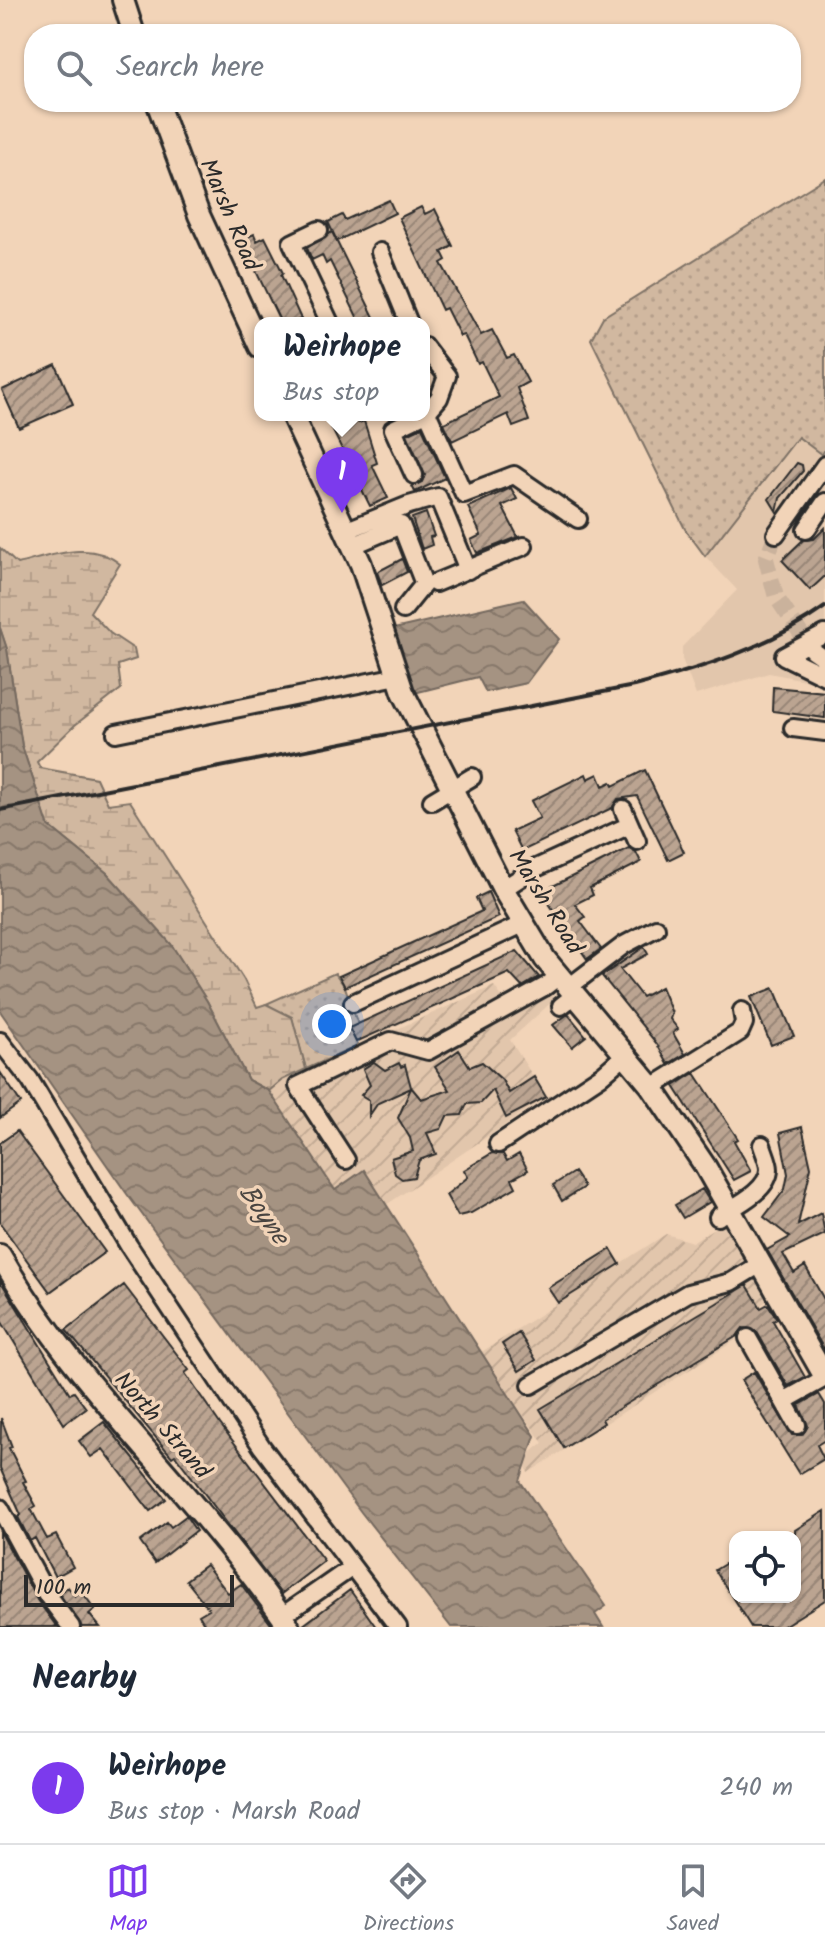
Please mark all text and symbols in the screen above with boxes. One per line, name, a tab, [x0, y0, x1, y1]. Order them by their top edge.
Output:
search box	[24, 24, 801, 112]
text: Search here	[116, 44, 264, 92]
icon: search	[52, 46, 96, 90]
street label: Marsh Road	[188, 153, 271, 278]
popup	[254, 317, 430, 421]
text: Weirhope	[283, 324, 401, 372]
text: Bus stop	[283, 372, 379, 414]
pin: 1	[316, 447, 368, 513]
street label: Marsh Road	[497, 841, 594, 964]
your location	[312, 1004, 352, 1044]
water label: Boyne	[227, 1176, 300, 1256]
street label: North Strand	[104, 1363, 221, 1490]
map controls	[729, 1531, 801, 1603]
button: locate	[729, 1531, 801, 1603]
scale bar	[24, 1571, 234, 1607]
text: 100 m	[36, 1571, 91, 1606]
text: Nearby	[32, 1652, 137, 1706]
text: Weirhope	[108, 1743, 226, 1791]
text: 1	[54, 1767, 62, 1809]
text: 240 m	[719, 1767, 793, 1809]
text: Bus stop · Marsh Road	[108, 1791, 360, 1833]
tab: Map	[106, 1859, 150, 1942]
tab: Directions	[363, 1859, 454, 1942]
tab: Saved	[667, 1859, 719, 1942]

